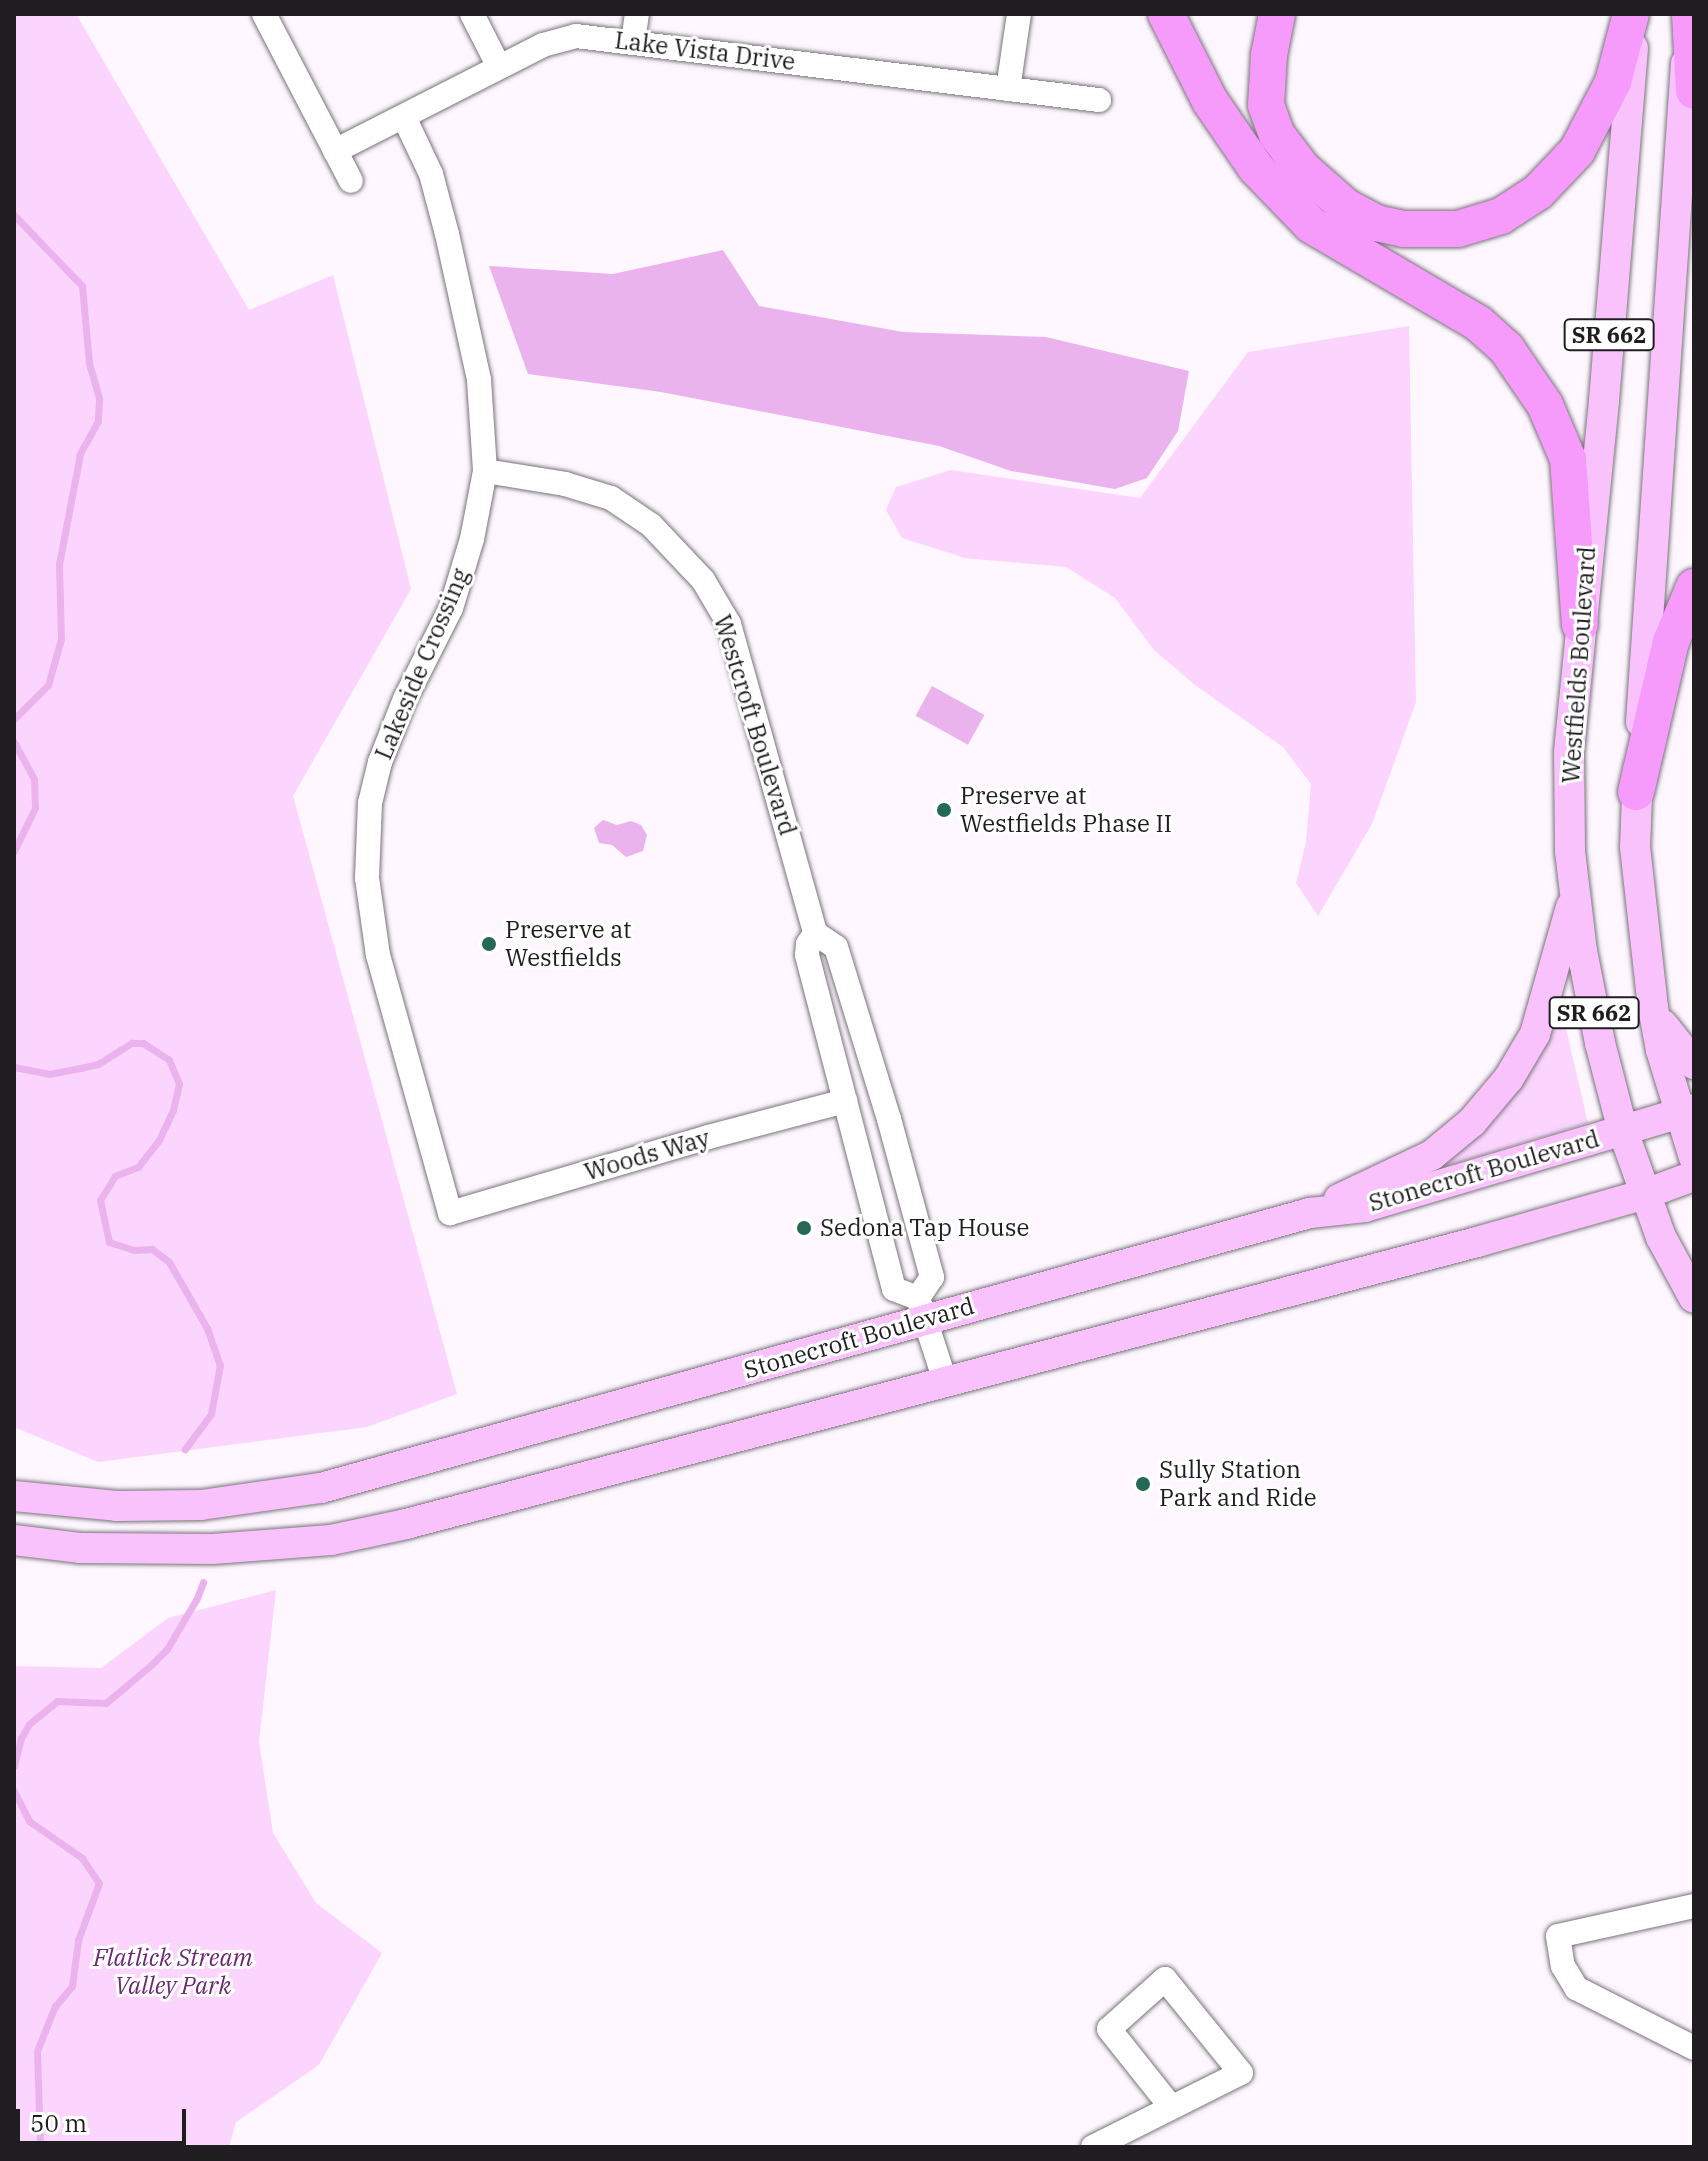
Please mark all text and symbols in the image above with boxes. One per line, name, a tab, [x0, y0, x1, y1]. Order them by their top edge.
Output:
street label: Lake Vista Drive	[613, 26, 797, 76]
road number: SR 662	[1563, 317, 1655, 353]
street label: Westfields Boulevard	[1556, 546, 1602, 784]
street label: Lakeside Crossing	[369, 564, 475, 764]
street label: Westcroft Boulevard	[708, 611, 802, 839]
place label: Preserve at Westfields Phase II	[960, 782, 1172, 838]
marker: Preserve at Westfields Phase II	[935, 801, 953, 819]
place label: Preserve at Westfields	[505, 916, 632, 972]
marker: Preserve at Westfields	[480, 935, 498, 953]
road number: SR 662	[1548, 995, 1640, 1031]
street label: Woods Way	[581, 1123, 713, 1187]
street label: Stonecroft Boulevard	[1365, 1124, 1603, 1218]
place label: Sedona Tap House	[820, 1214, 1029, 1242]
marker: Sedona Tap House	[795, 1219, 813, 1237]
street label: Stonecroft Boulevard	[740, 1291, 978, 1385]
place label: Sully Station Park and Ride	[1159, 1456, 1317, 1512]
marker: Sully Station Park and Ride	[1134, 1475, 1152, 1493]
park label: Flatlick Stream Valley Park	[93, 1944, 253, 2000]
scale bar	[20, 2093, 190, 2143]
text: 50 m	[30, 2107, 87, 2139]

